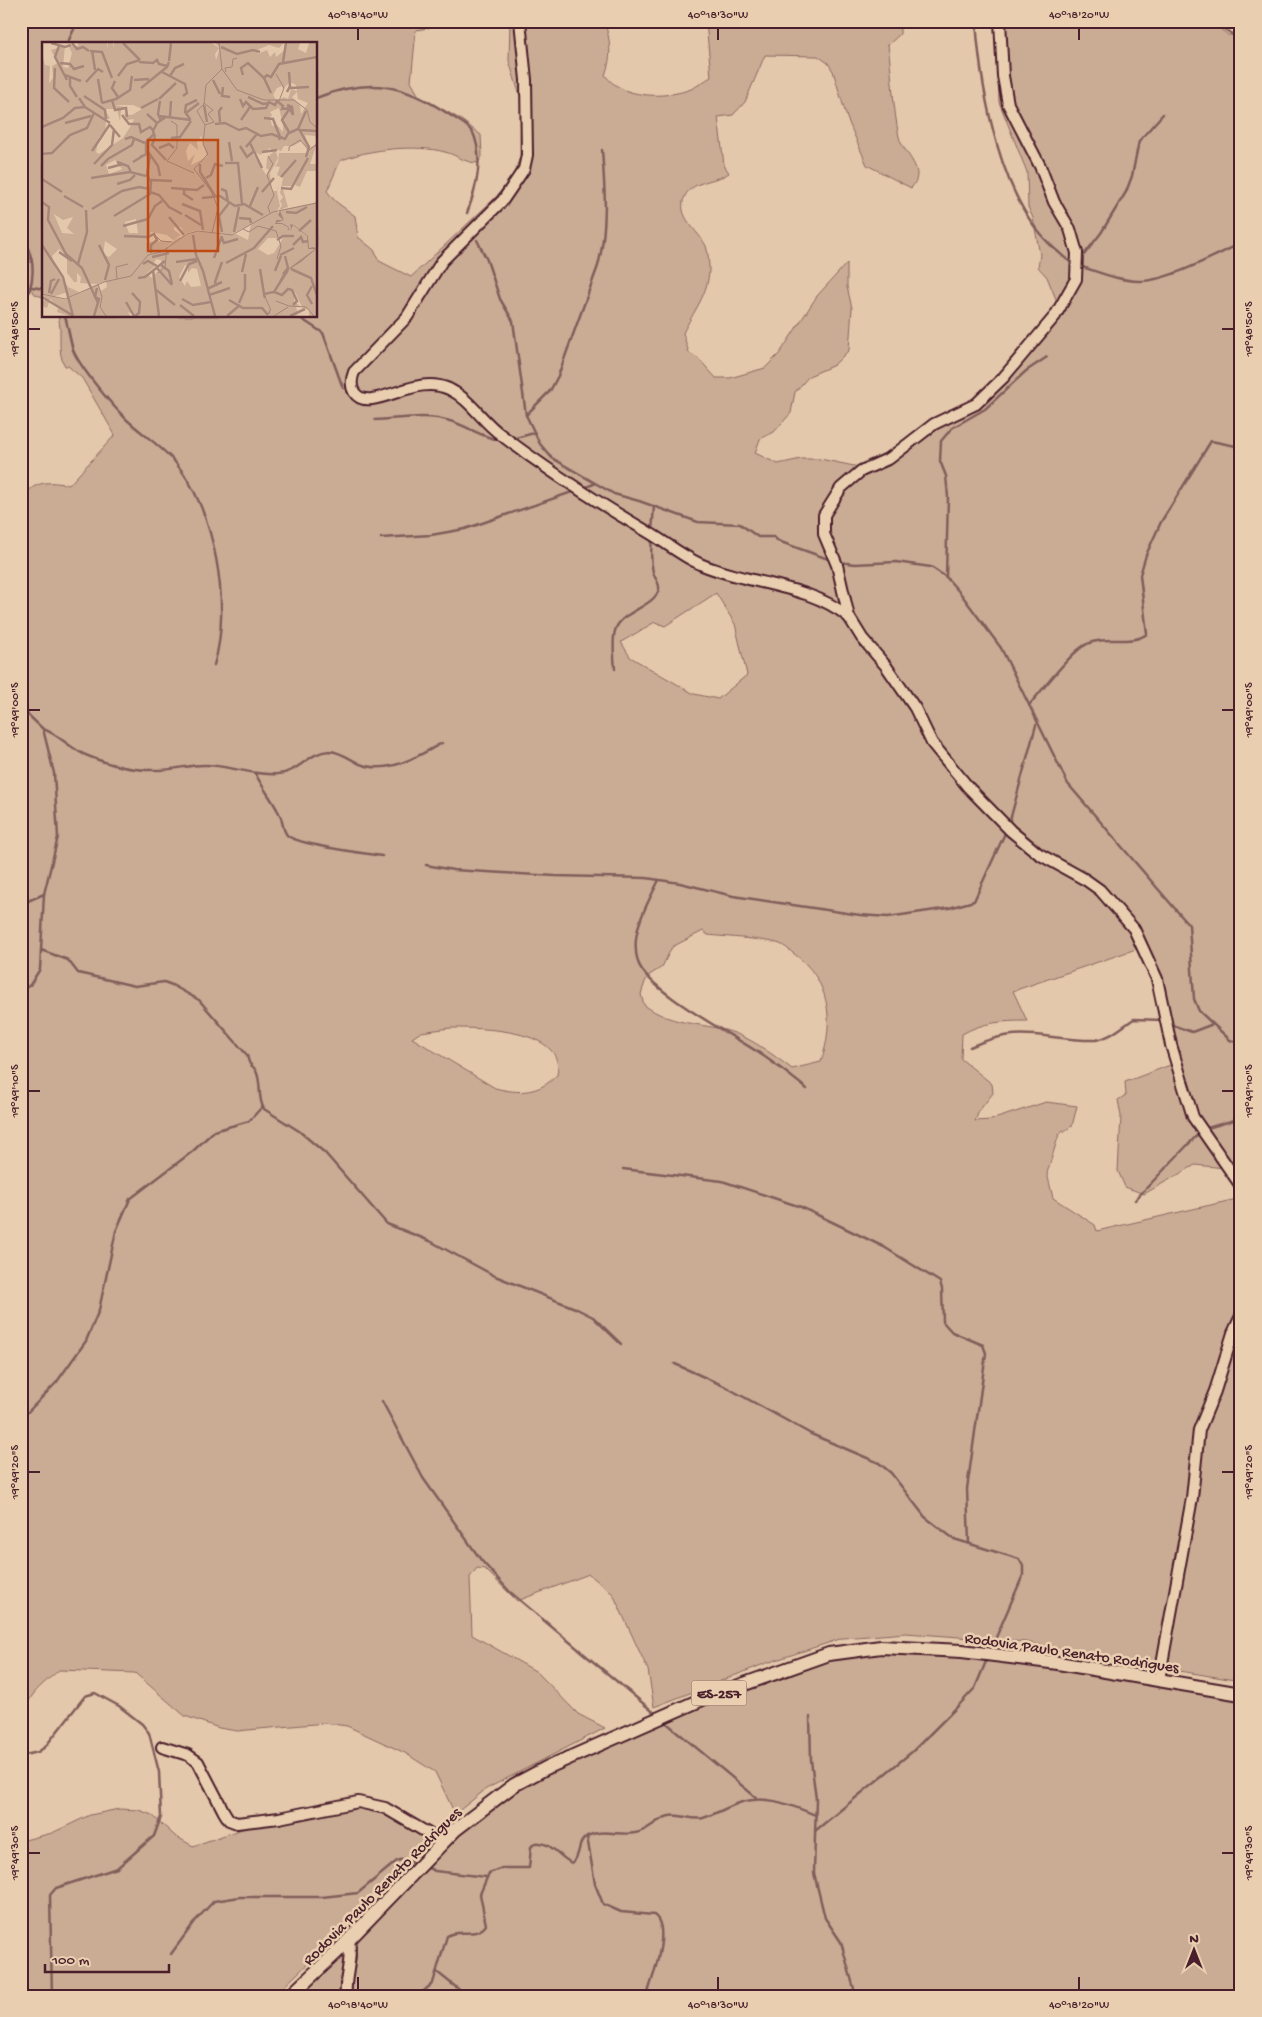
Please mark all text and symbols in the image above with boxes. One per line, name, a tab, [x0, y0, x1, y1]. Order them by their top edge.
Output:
text: 40°18'40"W	[328, 9, 388, 23]
text: 40°18'30"W	[688, 9, 748, 23]
text: 40°18'20"W	[1049, 9, 1109, 23]
inset map	[42, 42, 318, 318]
text: 19°48'50"S	[9, 301, 23, 358]
text: 19°48'50"S	[1243, 301, 1257, 358]
text: 19°49'00"S	[9, 682, 23, 739]
text: 19°49'00"S	[1243, 682, 1257, 739]
text: 19°49'10"S	[9, 1064, 23, 1119]
text: 19°49'10"S	[1243, 1064, 1257, 1119]
text: 19°49'20"S	[9, 1444, 23, 1500]
text: 19°49'20"S	[1243, 1444, 1257, 1500]
street label: Rodovia Paulo Renato Rodrigues	[963, 1630, 1181, 1679]
road number: ES-257	[692, 1680, 746, 1706]
street label: Rodovia Paulo Renato Rodrigues	[300, 1804, 467, 1971]
text: 19°49'30"S	[9, 1825, 23, 1881]
text: 19°49'30"S	[1243, 1825, 1257, 1881]
north arrow	[1170, 1924, 1220, 1974]
text: N	[1189, 1931, 1199, 1948]
scale bar	[45, 1942, 169, 1974]
text: 100 m	[51, 1952, 90, 1970]
text: 40°18'40"W	[328, 1999, 388, 2013]
text: 40°18'30"W	[688, 1999, 748, 2013]
text: 40°18'20"W	[1049, 1999, 1109, 2013]

